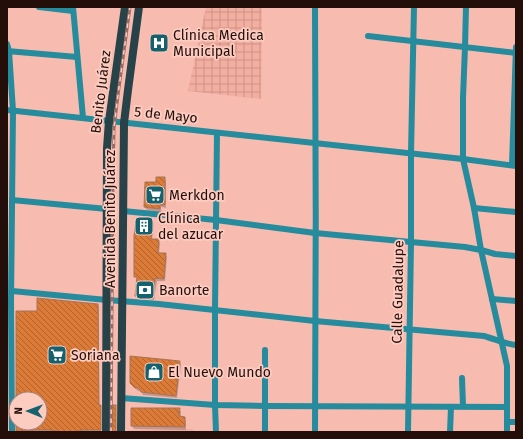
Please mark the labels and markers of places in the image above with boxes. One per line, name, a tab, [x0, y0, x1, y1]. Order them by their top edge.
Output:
place label: Clínica Medica Municipal	[173, 27, 264, 60]
hospital icon: Clínica Medica Municipal	[148, 32, 170, 54]
supermarket icon: Merkdon	[144, 184, 166, 206]
place label: Merkdon	[169, 187, 225, 204]
place label: Clínica del azucar	[158, 210, 224, 243]
building icon: Clínica del azucar	[133, 215, 155, 237]
bank icon: Banorte	[134, 279, 156, 301]
place label: Banorte	[159, 282, 209, 299]
supermarket icon: Soriana	[46, 344, 68, 366]
place label: Soriana	[71, 347, 120, 364]
shop icon: El Nuevo Mundo	[143, 361, 165, 383]
place label: El Nuevo Mundo	[168, 364, 271, 381]

